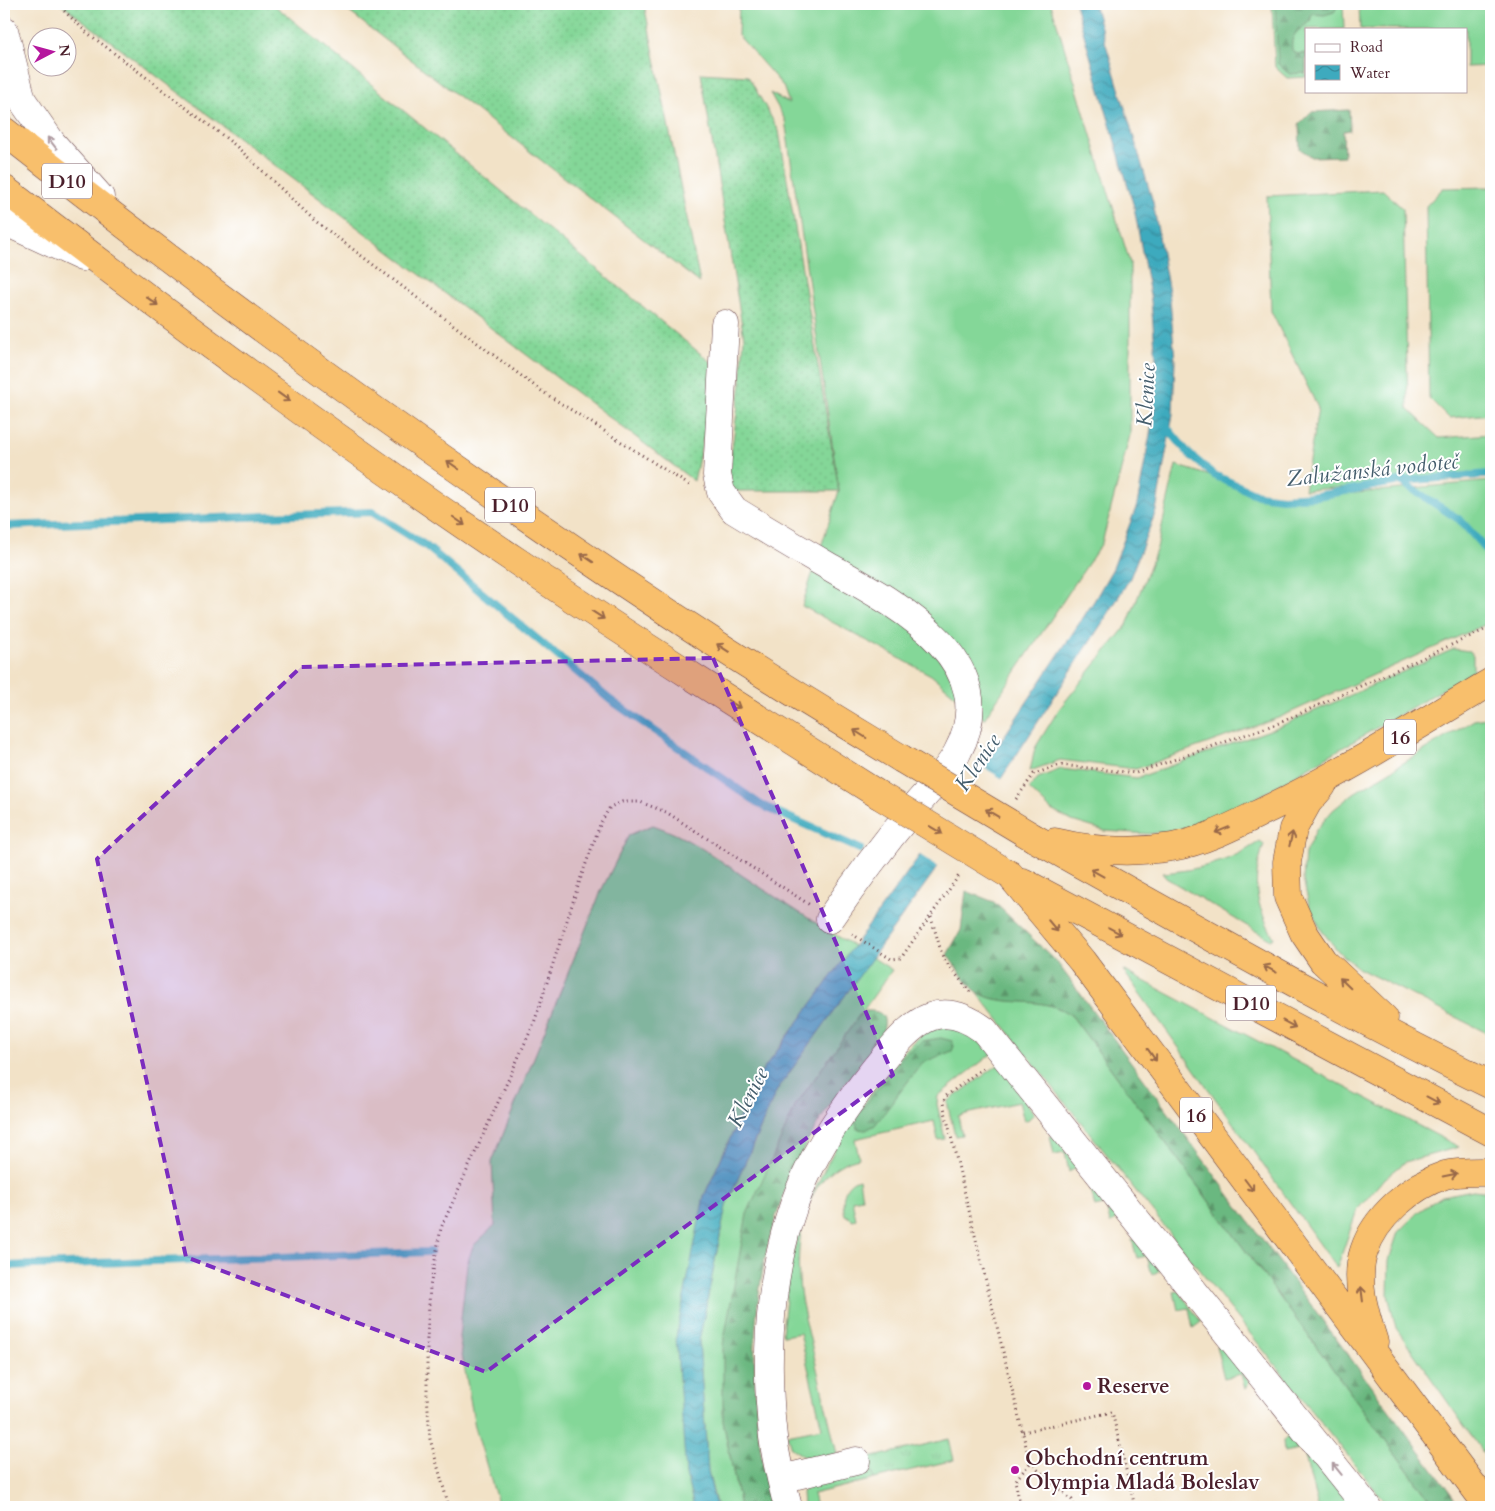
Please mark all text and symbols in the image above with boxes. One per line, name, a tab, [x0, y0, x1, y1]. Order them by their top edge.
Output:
north arrow	[28, 28, 78, 78]
legend	[1305, 28, 1468, 92]
text: Road	[1350, 37, 1383, 57]
text: N	[54, 44, 75, 58]
text: Water	[1349, 63, 1391, 83]
one-way arrow	[47, 136, 57, 150]
road number: D10	[42, 164, 92, 198]
one-way arrow	[145, 296, 159, 306]
water label: Klenice	[1129, 362, 1163, 428]
one-way arrow	[277, 392, 291, 402]
water label: Zalužanská vodoteč	[1285, 446, 1463, 494]
one-way arrow	[447, 460, 461, 470]
road number: D10	[485, 488, 535, 522]
one-way arrow	[452, 516, 466, 526]
one-way arrow	[581, 552, 595, 562]
one-way arrow	[591, 610, 605, 620]
one-way arrow	[716, 642, 730, 652]
one-way arrow	[727, 699, 741, 709]
road number: 16	[1384, 720, 1416, 754]
water label: Klenice	[948, 727, 1008, 797]
one-way arrow	[854, 728, 868, 738]
one-way arrow	[985, 807, 999, 817]
one-way arrow	[928, 825, 942, 835]
one-way arrow	[1215, 827, 1230, 836]
one-way arrow	[1287, 831, 1296, 847]
one-way arrow	[1091, 868, 1105, 878]
one-way arrow	[1047, 919, 1058, 932]
one-way arrow	[1107, 927, 1122, 936]
one-way arrow	[1264, 963, 1278, 973]
one-way arrow	[1340, 977, 1352, 989]
road number: D10	[1226, 986, 1276, 1020]
one-way arrow	[1282, 1019, 1297, 1029]
one-way arrow	[1146, 1048, 1157, 1061]
water label: Klenice	[720, 1062, 776, 1133]
one-way arrow	[1425, 1096, 1440, 1106]
road number: 16	[1180, 1098, 1212, 1132]
one-way arrow	[1442, 1170, 1458, 1180]
one-way arrow	[1243, 1178, 1254, 1191]
one-way arrow	[1357, 1286, 1367, 1302]
place label: Reserve	[1097, 1372, 1170, 1401]
marker: Reserve	[1081, 1380, 1093, 1392]
place label: Obchodní centrum Olympia Mladá Boleslav	[1025, 1444, 1260, 1497]
one-way arrow	[1331, 1463, 1342, 1476]
marker: Obchodní centrum Olympia Mladá Boleslav	[1009, 1464, 1021, 1476]

